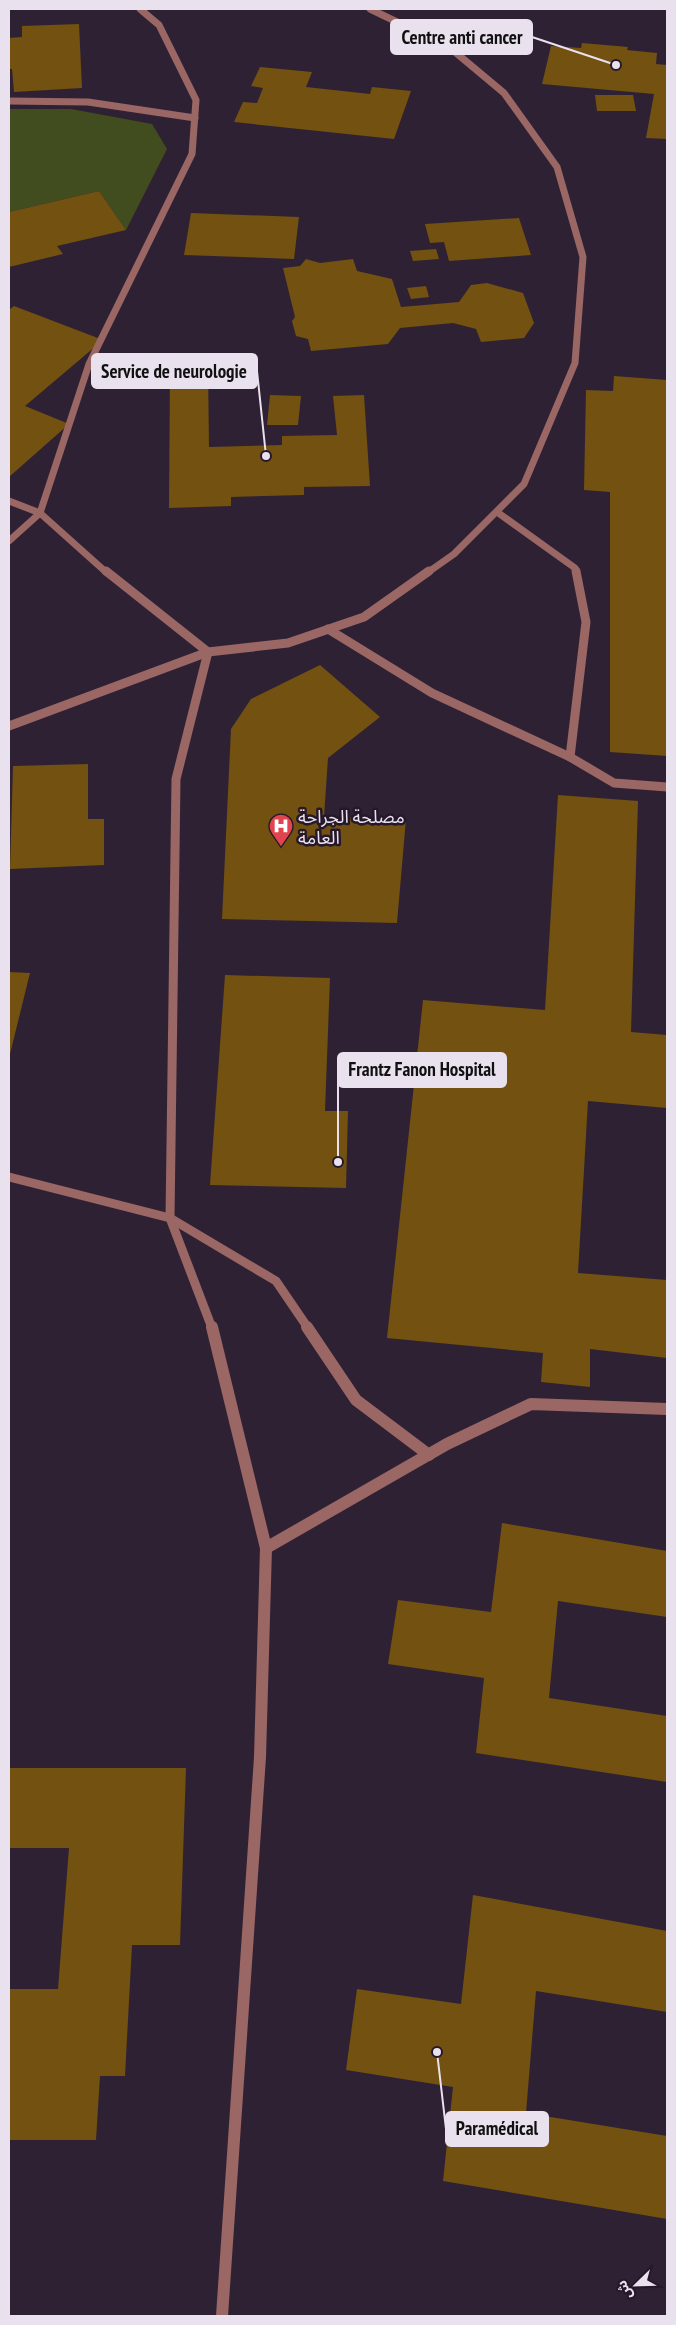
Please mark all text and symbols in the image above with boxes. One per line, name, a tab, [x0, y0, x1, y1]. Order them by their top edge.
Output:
callout: Centre anti cancer	[391, 20, 532, 54]
text: Centre anti cancer	[401, 25, 523, 49]
callout: Service de neurologie	[92, 354, 257, 388]
text: Service de neurologie	[101, 359, 247, 383]
place label: مصلحة الجراحة العامة	[298, 805, 405, 849]
hospital icon: مصلحة الجراحة العامة	[268, 813, 294, 847]
callout: Frantz Fanon Hospital	[338, 1053, 506, 1087]
text: Frantz Fanon Hospital	[348, 1057, 496, 1081]
callout: Paramédical	[446, 2112, 548, 2146]
text: Paramédical	[456, 2116, 539, 2140]
north arrow	[611, 2260, 661, 2310]
text: ش	[612, 2278, 636, 2302]

